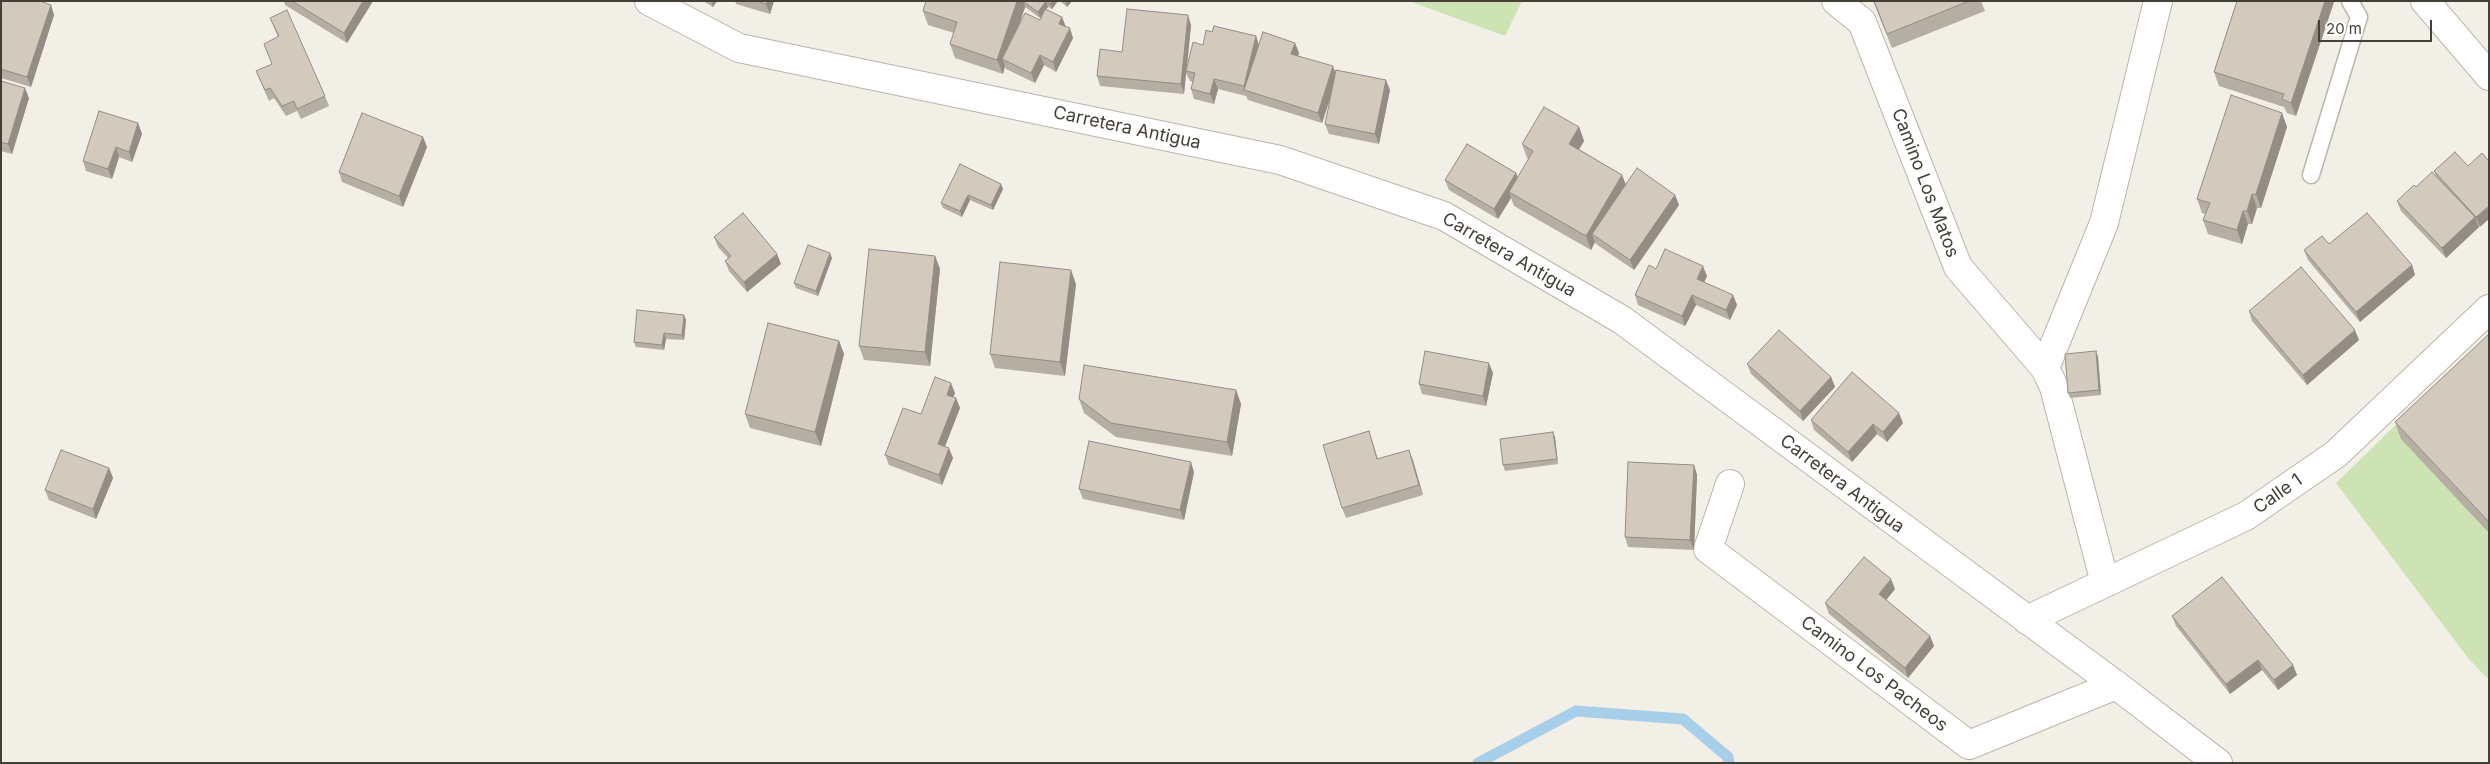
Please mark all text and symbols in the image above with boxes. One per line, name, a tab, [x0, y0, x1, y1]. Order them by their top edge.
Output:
scale bar	[2320, 10, 2434, 42]
text: 20 m	[2326, 19, 2362, 38]
street label: Carretera Antigua	[1051, 102, 1203, 154]
street label: Camino Los Matos	[1887, 105, 1963, 261]
street label: Carretera Antigua	[1438, 208, 1580, 302]
street label: Carretera Antigua	[1775, 430, 1909, 538]
street label: Calle 1	[2249, 469, 2307, 519]
street label: Camino Los Pacheos	[1796, 612, 1952, 736]

